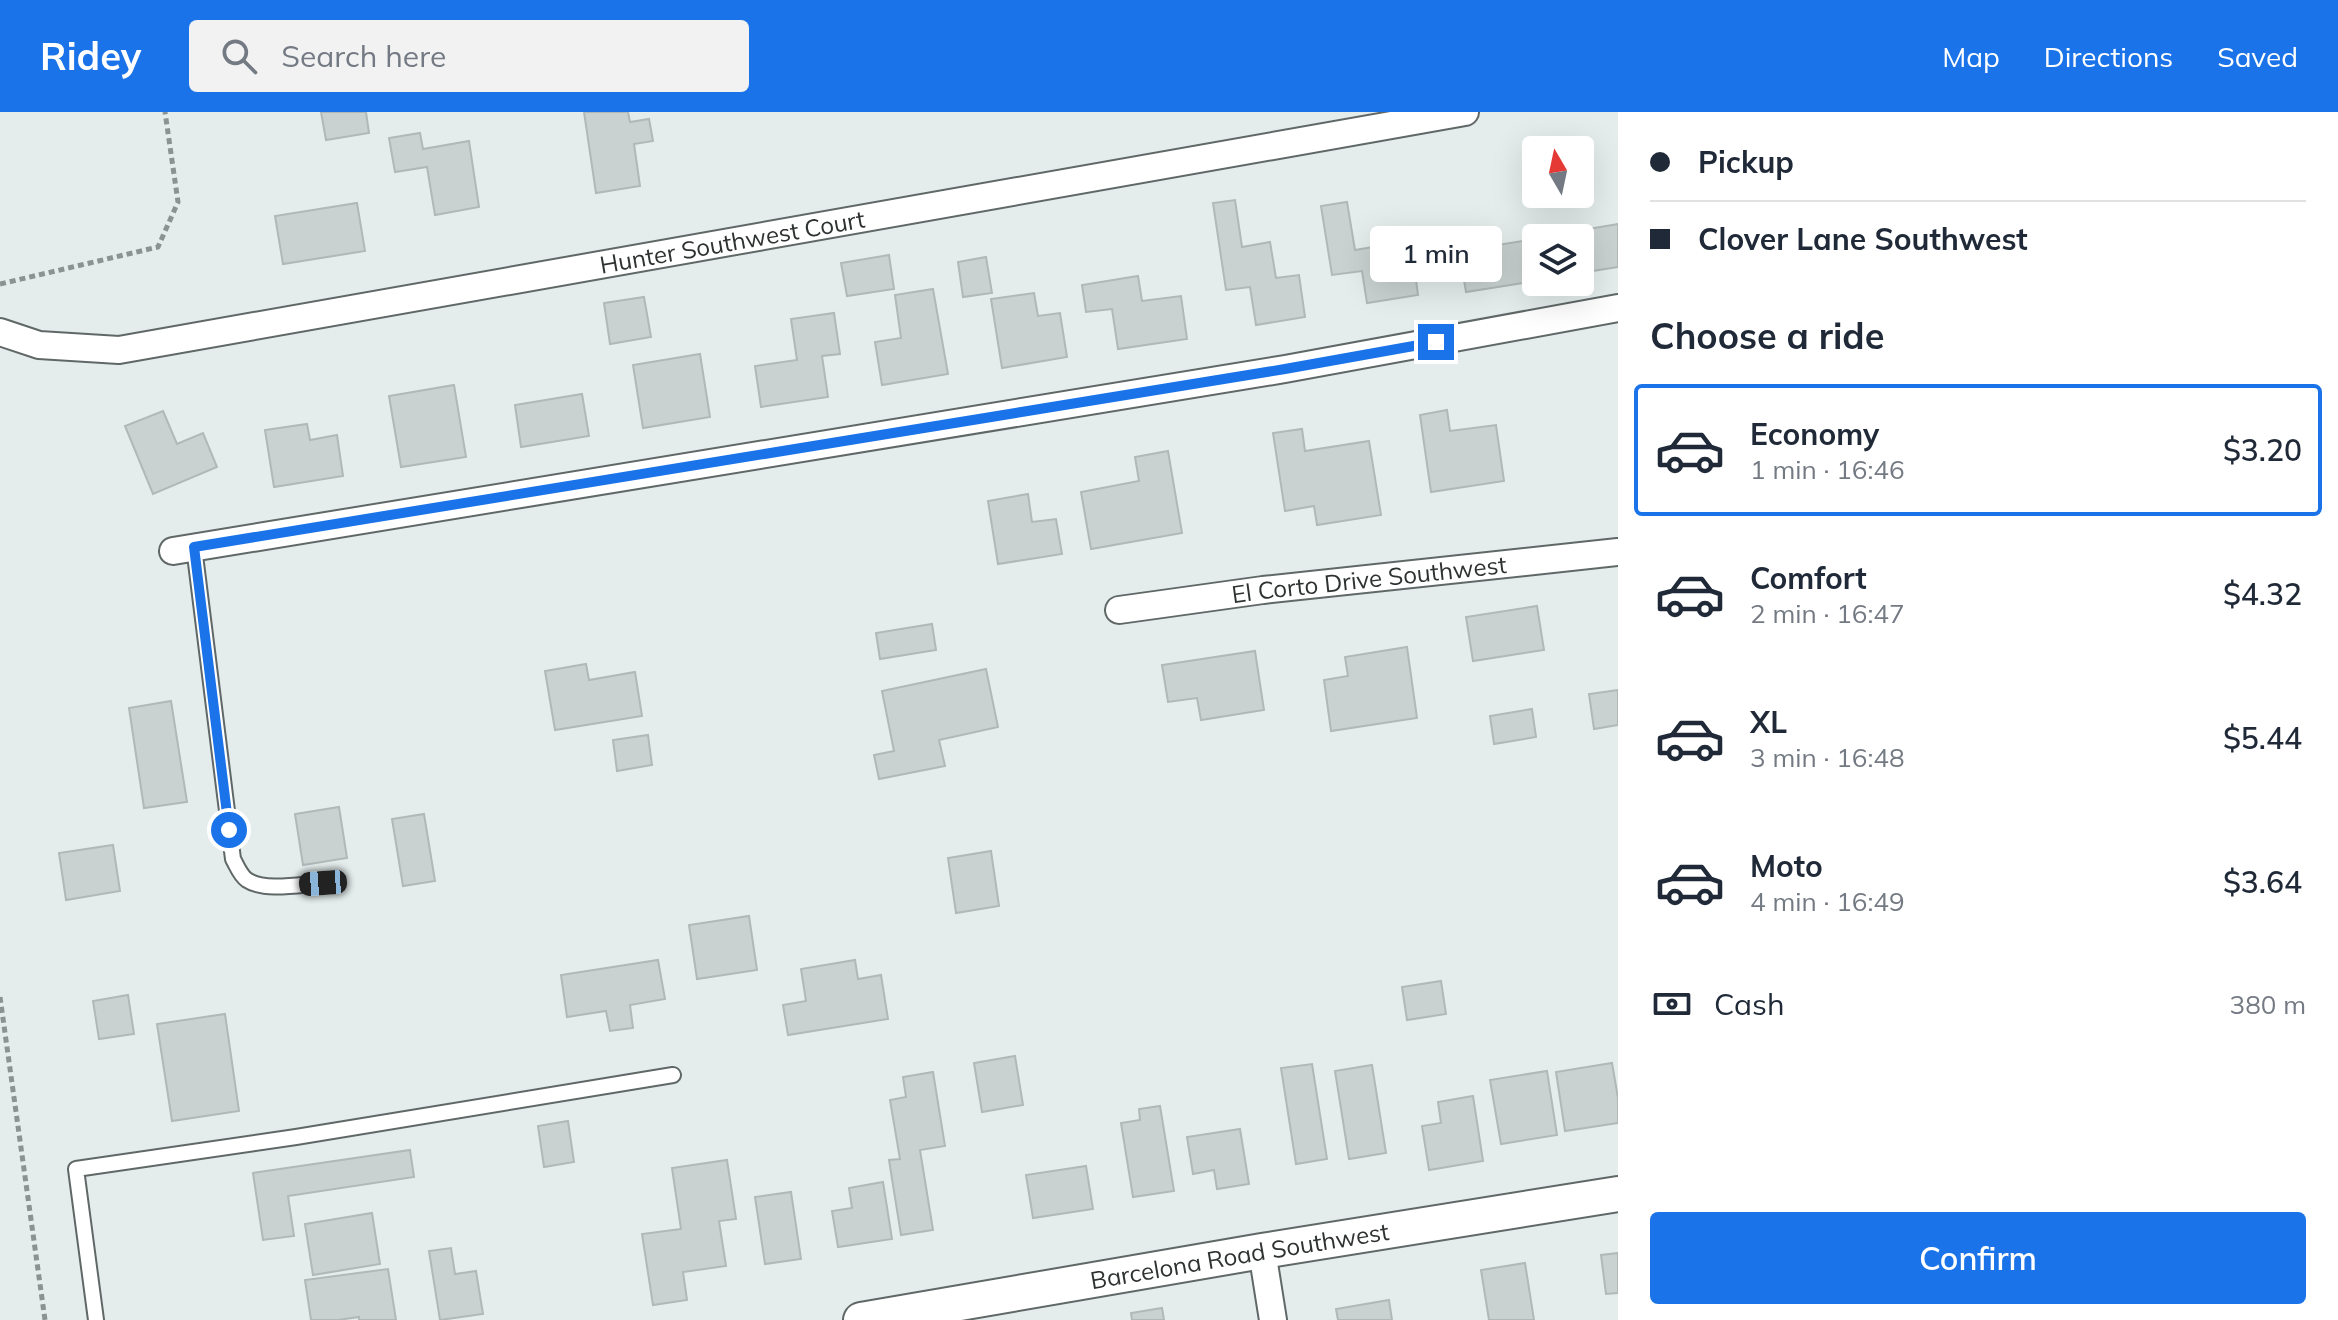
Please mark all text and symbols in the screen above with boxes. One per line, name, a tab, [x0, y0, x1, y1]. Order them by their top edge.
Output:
search box	[189, 20, 749, 92]
text: Ridey	[40, 32, 141, 80]
icon: search	[217, 34, 261, 78]
text: Search here	[281, 37, 446, 75]
text: Map	[1942, 39, 2000, 74]
text: Directions	[2044, 39, 2173, 74]
text: Saved	[2217, 39, 2298, 74]
north arrow	[1522, 136, 1594, 208]
map controls	[1522, 136, 1594, 296]
text: Pickup	[1698, 143, 1794, 181]
street label: Hunter Southwest Court	[597, 203, 867, 280]
text: Clover Lane Southwest	[1698, 220, 2028, 258]
button: layers	[1522, 224, 1594, 296]
callout: 1 min	[1370, 226, 1502, 282]
text: 1 min	[1402, 237, 1470, 270]
text: Choose a ride	[1650, 313, 1884, 358]
route end	[1418, 324, 1454, 360]
icon: car	[1654, 414, 1726, 486]
text: Economy	[1750, 415, 1879, 453]
text: $3.20	[2223, 431, 2302, 469]
text: 1 min · 16:46	[1750, 453, 1905, 486]
street label: El Corto Drive Southwest	[1230, 549, 1508, 609]
icon: car	[1654, 558, 1726, 630]
text: Comfort	[1750, 559, 1867, 597]
text: $4.32	[2223, 575, 2302, 613]
text: 2 min · 16:47	[1750, 597, 1905, 630]
icon: car	[1654, 702, 1726, 774]
text: XL	[1750, 703, 1787, 741]
text: $5.44	[2223, 719, 2302, 757]
text: 3 min · 16:48	[1750, 741, 1905, 774]
route start	[211, 812, 247, 848]
icon: car	[1654, 846, 1726, 918]
text: Moto	[1750, 847, 1823, 885]
text: $3.64	[2223, 863, 2302, 901]
car	[298, 869, 348, 897]
text: 4 min · 16:49	[1750, 885, 1905, 918]
icon: cash	[1650, 982, 1694, 1026]
text: Cash	[1714, 985, 1785, 1023]
text: 380 m	[2230, 988, 2306, 1021]
button: Confirm	[1650, 1212, 2306, 1304]
street label: Barcelona Road Southwest	[1088, 1216, 1391, 1295]

